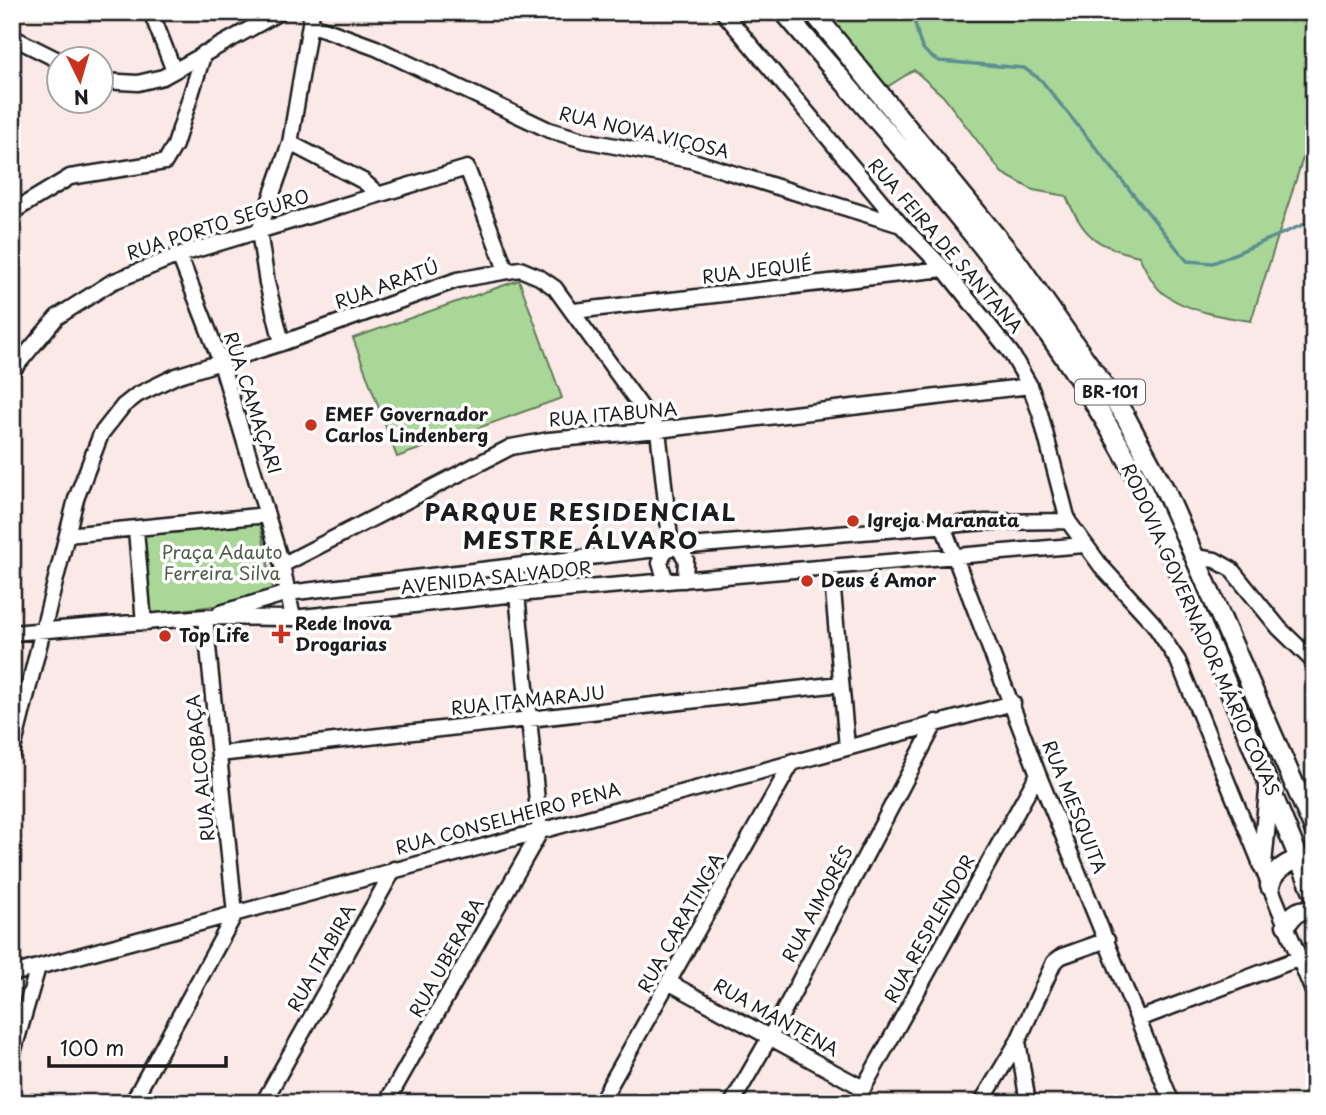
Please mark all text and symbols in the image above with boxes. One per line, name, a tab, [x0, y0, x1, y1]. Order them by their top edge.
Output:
north arrow	[46, 46, 116, 116]
text: N	[73, 83, 90, 113]
street label: RUA NOVA VIÇOSA	[557, 99, 732, 164]
street label: RUA FEIRA DE SANTANA	[862, 152, 1030, 338]
street label: RUA PORTO SEGURO	[123, 181, 312, 266]
street label: RUA JEQUIÉ	[700, 249, 814, 290]
street label: RUA ARATÚ	[331, 252, 442, 315]
street label: RUA CAMAÇARI	[218, 328, 289, 477]
road number: BR-101	[1075, 380, 1145, 404]
street label: RUA ITABUNA	[547, 394, 678, 433]
place label: EMEF Governador Carlos Lindenberg	[325, 400, 489, 448]
marker: EMEF Governador Carlos Lindenberg	[303, 417, 319, 433]
street label: RODOVIA GOVERNADOR MÁRIO COVAS	[1115, 459, 1287, 800]
district label: PARQUE RESIDENCIAL MESTRE ÁLVARO	[424, 493, 738, 557]
place label: Igreja Maranata	[867, 506, 1020, 533]
marker: Igreja Maranata	[845, 513, 861, 529]
park label: Praça Adauto Ferreira Silva	[162, 538, 282, 586]
street label: AVENIDA SALVADOR	[399, 553, 592, 600]
place label: Deus é Amor	[821, 566, 937, 593]
marker: Deus é Amor	[799, 573, 815, 589]
place label: Rede Inova Drogarias	[295, 609, 392, 657]
place label: Top Life	[179, 621, 250, 648]
marker: Rede Inova Drogarias	[273, 626, 289, 642]
marker: Top Life	[157, 628, 173, 644]
street label: RUA ITAMARAJU	[449, 678, 606, 721]
street label: RUA ALCOBAÇA	[178, 693, 221, 843]
street label: RUA MESQUITA	[1036, 736, 1114, 877]
street label: RUA CONSELHEIRO PENA	[392, 774, 623, 861]
street label: RUA AIMORÉS	[775, 840, 859, 966]
street label: RUA CARATINGA	[630, 847, 729, 997]
street label: RUA RESPLENDOR	[877, 849, 981, 1007]
street label: RUA UBERABA	[402, 893, 490, 1022]
street label: RUA ITABIRA	[280, 898, 361, 1016]
street label: RUA MANTENA	[709, 971, 844, 1062]
scale bar	[49, 1024, 226, 1068]
text: 100 m	[60, 1031, 124, 1063]

